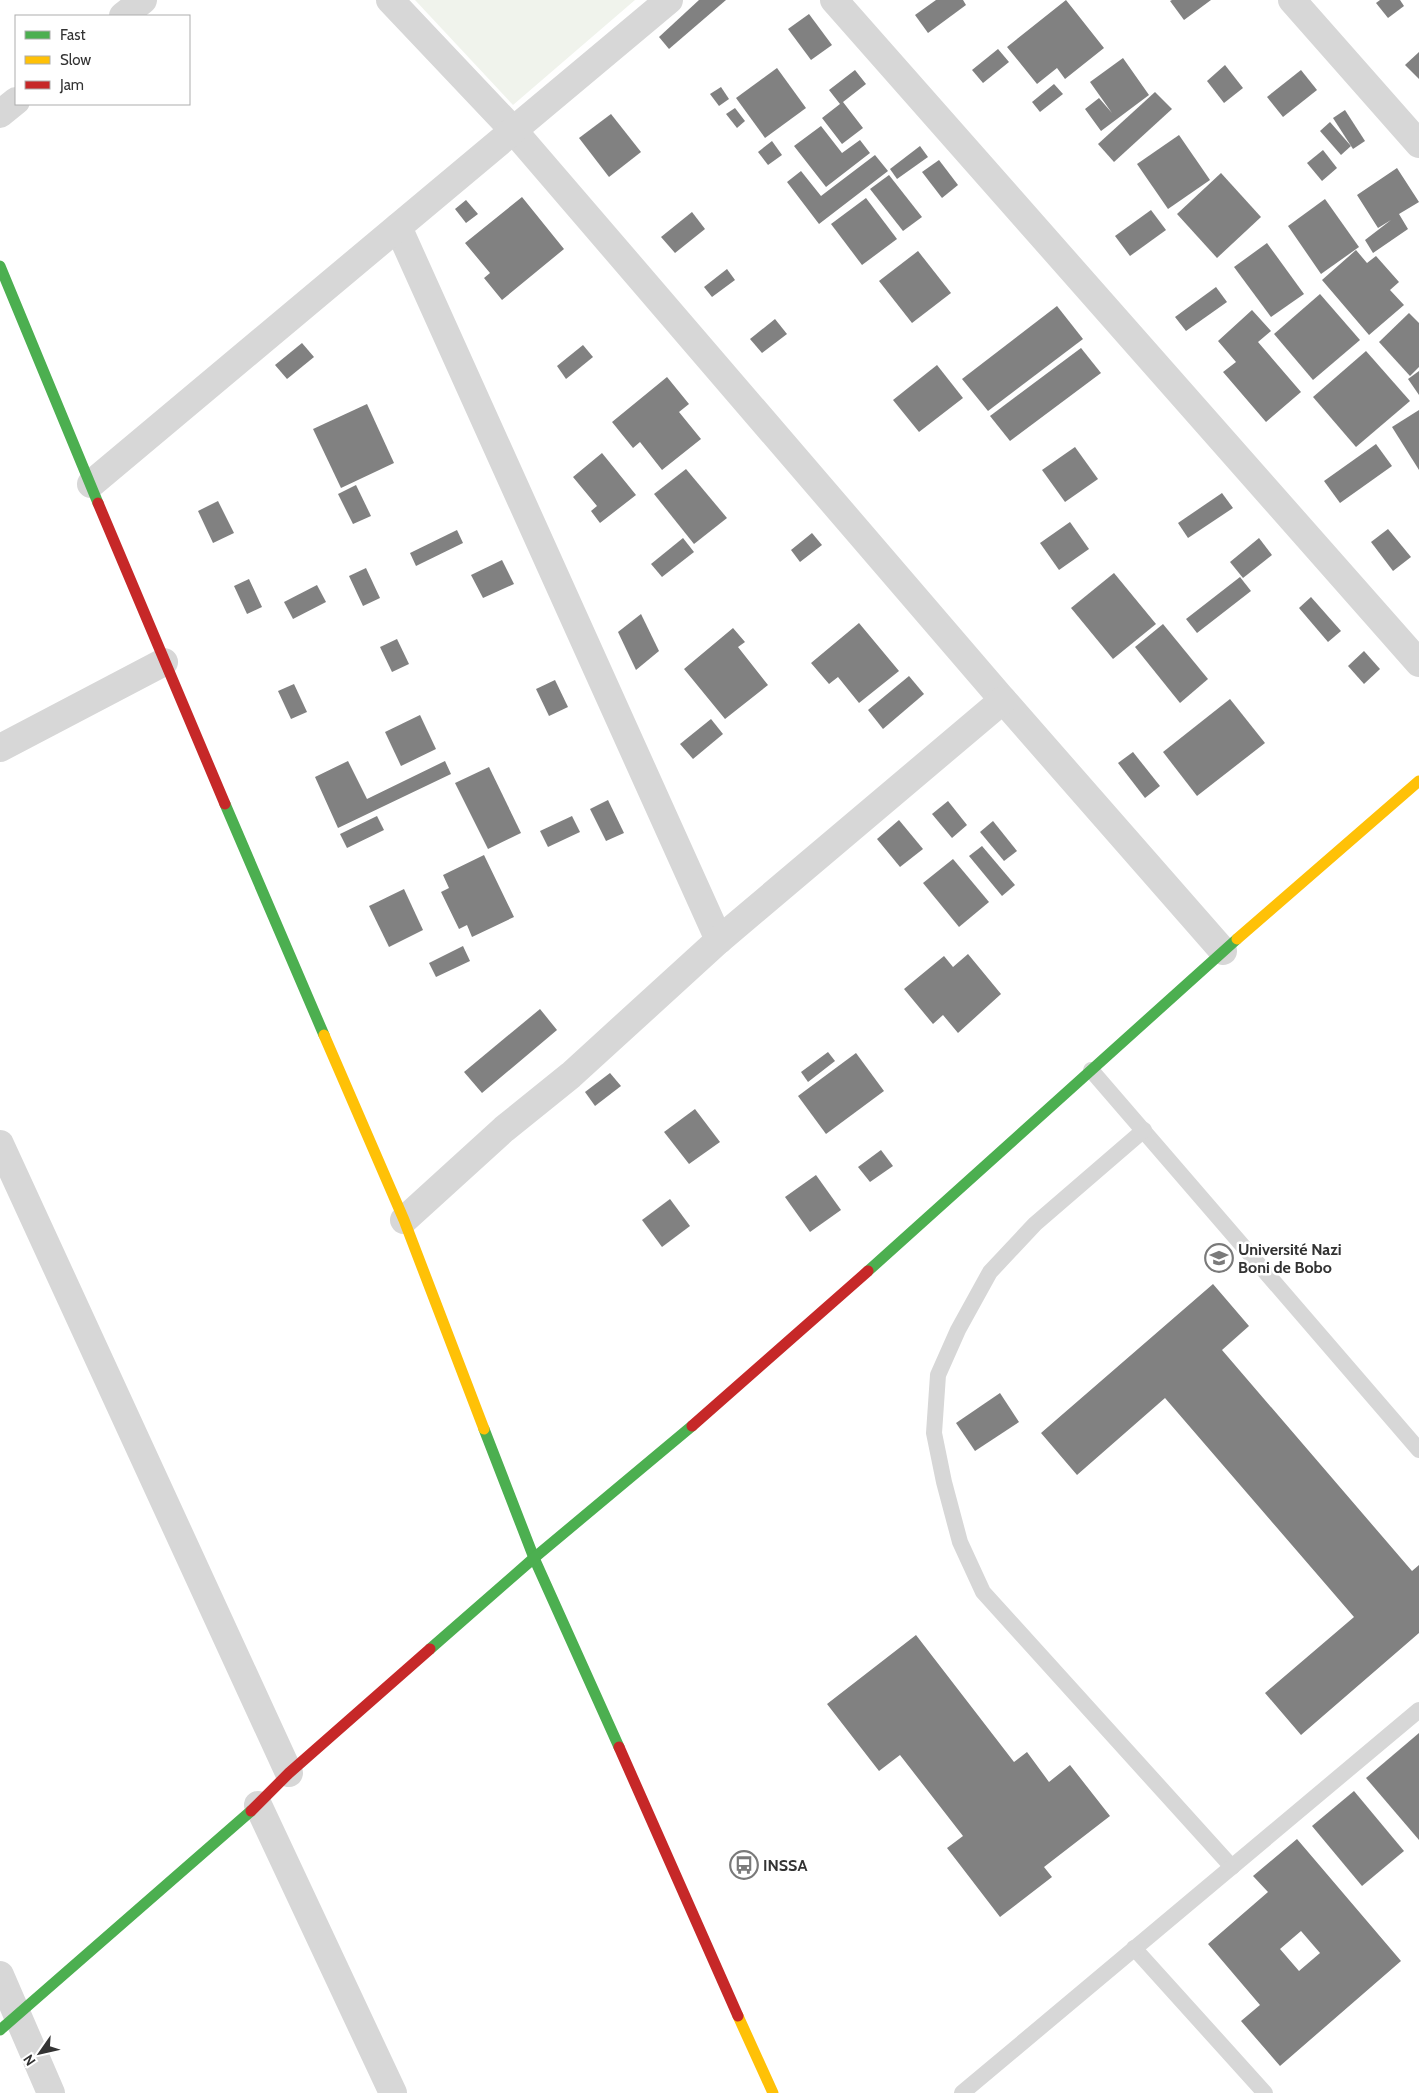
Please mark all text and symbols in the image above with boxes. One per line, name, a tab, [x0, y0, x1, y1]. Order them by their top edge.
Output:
legend	[15, 15, 190, 105]
text: Fast	[60, 26, 85, 44]
text: Slow	[60, 51, 91, 69]
text: Jam	[59, 76, 84, 94]
place label: Université Nazi Boni de Bobo	[1238, 1240, 1342, 1277]
school or university icon: Université Nazi Boni de Bobo	[1204, 1243, 1234, 1273]
bus stop icon: INSSA	[729, 1850, 759, 1880]
place label: INSSA	[763, 1856, 807, 1875]
north arrow	[15, 2028, 65, 2078]
text: N	[19, 2051, 39, 2069]

